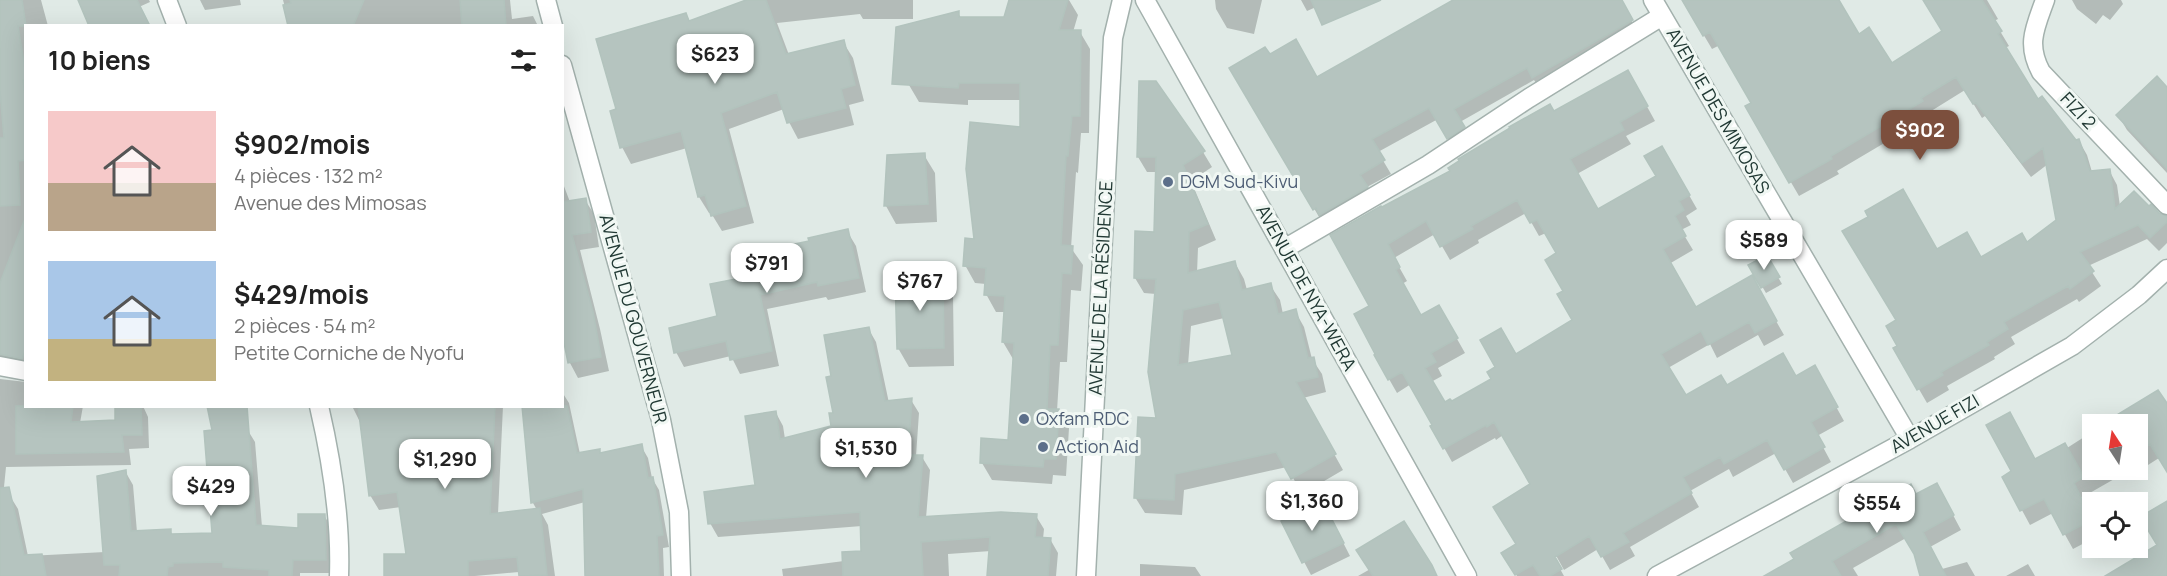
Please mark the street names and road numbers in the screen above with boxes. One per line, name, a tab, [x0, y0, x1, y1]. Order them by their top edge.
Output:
street label: AVENUE DES MIMOSAS	[1662, 23, 1776, 198]
street label: FIZI 2	[2055, 87, 2102, 134]
street label: AVENUE DE LA RÉSIDENCE	[1082, 180, 1118, 396]
street label: AVENUE DE NYA-WERA	[1251, 200, 1363, 375]
street label: AVENUE DU GOUVERNEUR	[594, 211, 673, 426]
street label: AVENUE FIZI	[1886, 388, 1983, 458]

